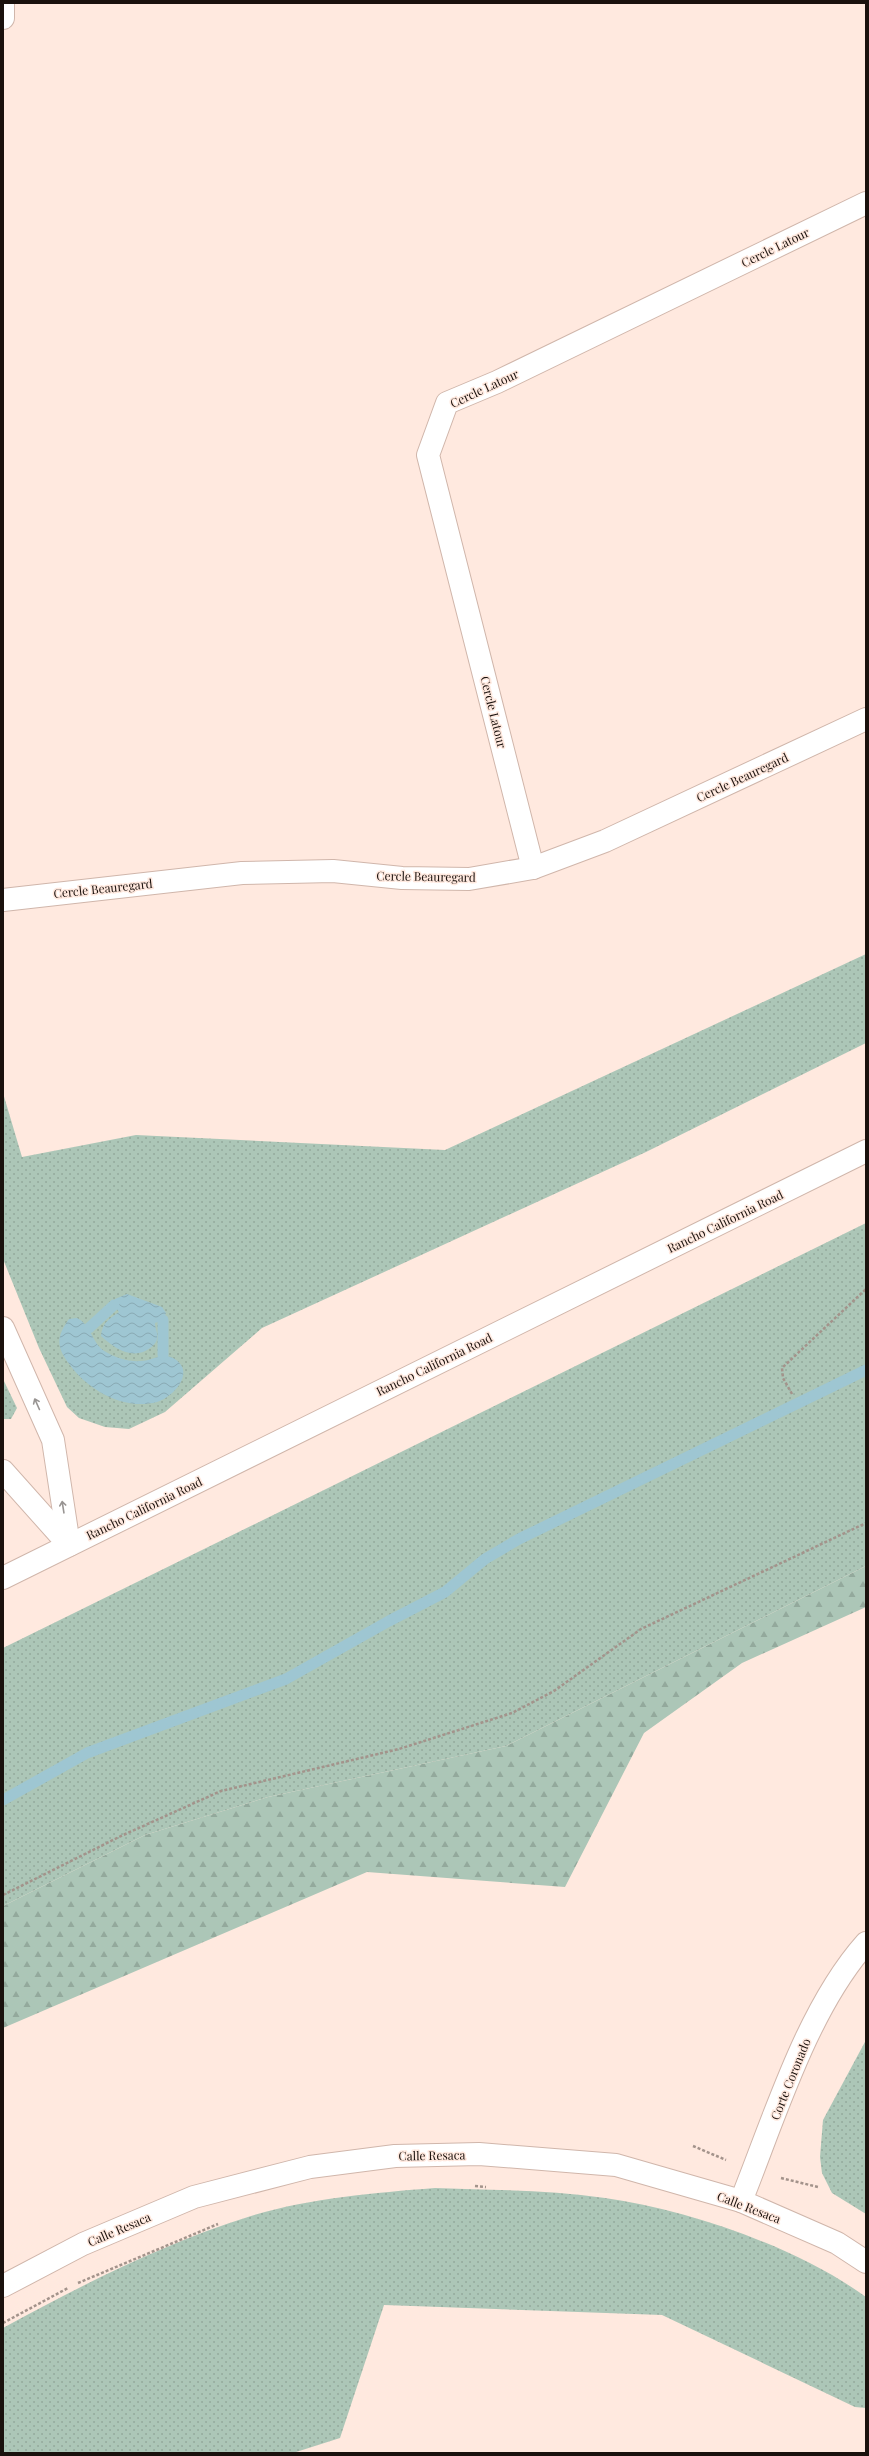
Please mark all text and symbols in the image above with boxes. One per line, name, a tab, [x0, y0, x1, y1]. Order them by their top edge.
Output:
street label: Cercle Latour	[738, 223, 812, 270]
street label: Cercle Latour	[447, 365, 521, 411]
street label: Cercle Latour	[477, 674, 511, 750]
street label: Cercle Beauregard	[693, 749, 791, 805]
street label: Cercle Beauregard	[376, 867, 476, 885]
street label: Cercle Beauregard	[53, 875, 153, 901]
street label: Rancho California Road	[664, 1186, 786, 1256]
street label: Rancho California Road	[373, 1329, 495, 1399]
one-way arrow	[33, 1398, 40, 1410]
street label: Rancho California Road	[83, 1473, 205, 1543]
one-way arrow	[59, 1501, 67, 1514]
street label: Corte Coronado	[766, 2035, 814, 2122]
street label: Calle Resaca	[398, 2146, 466, 2164]
street label: Calle Resaca	[715, 2188, 783, 2226]
street label: Calle Resaca	[85, 2209, 153, 2249]

